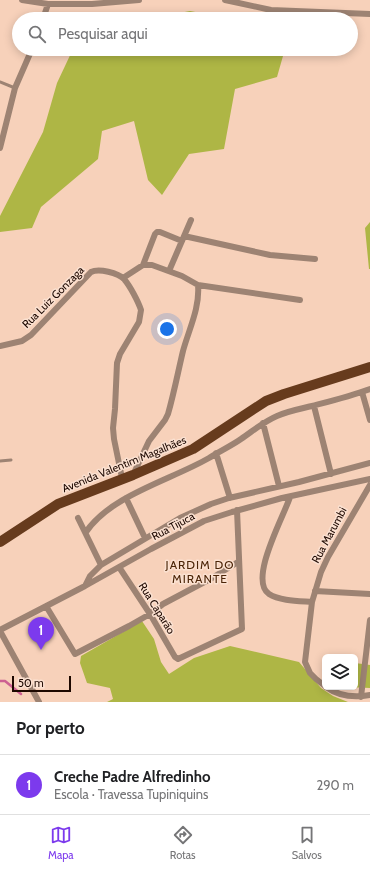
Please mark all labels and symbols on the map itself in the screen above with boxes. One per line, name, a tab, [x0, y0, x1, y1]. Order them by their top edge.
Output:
street label: Rua Luiz Gonzaga	[19, 263, 87, 331]
your location	[157, 319, 177, 339]
street label: Avenida Valentim Magalhães	[60, 433, 188, 495]
street label: Rua Marumbi	[308, 505, 350, 565]
street label: Rua Tijuca	[149, 509, 197, 543]
district label: JARDIM DO MIRANTE	[165, 557, 234, 586]
street label: Rua Caparão	[136, 580, 178, 636]
pin: 1	[28, 617, 54, 650]
scale bar	[12, 674, 71, 693]

